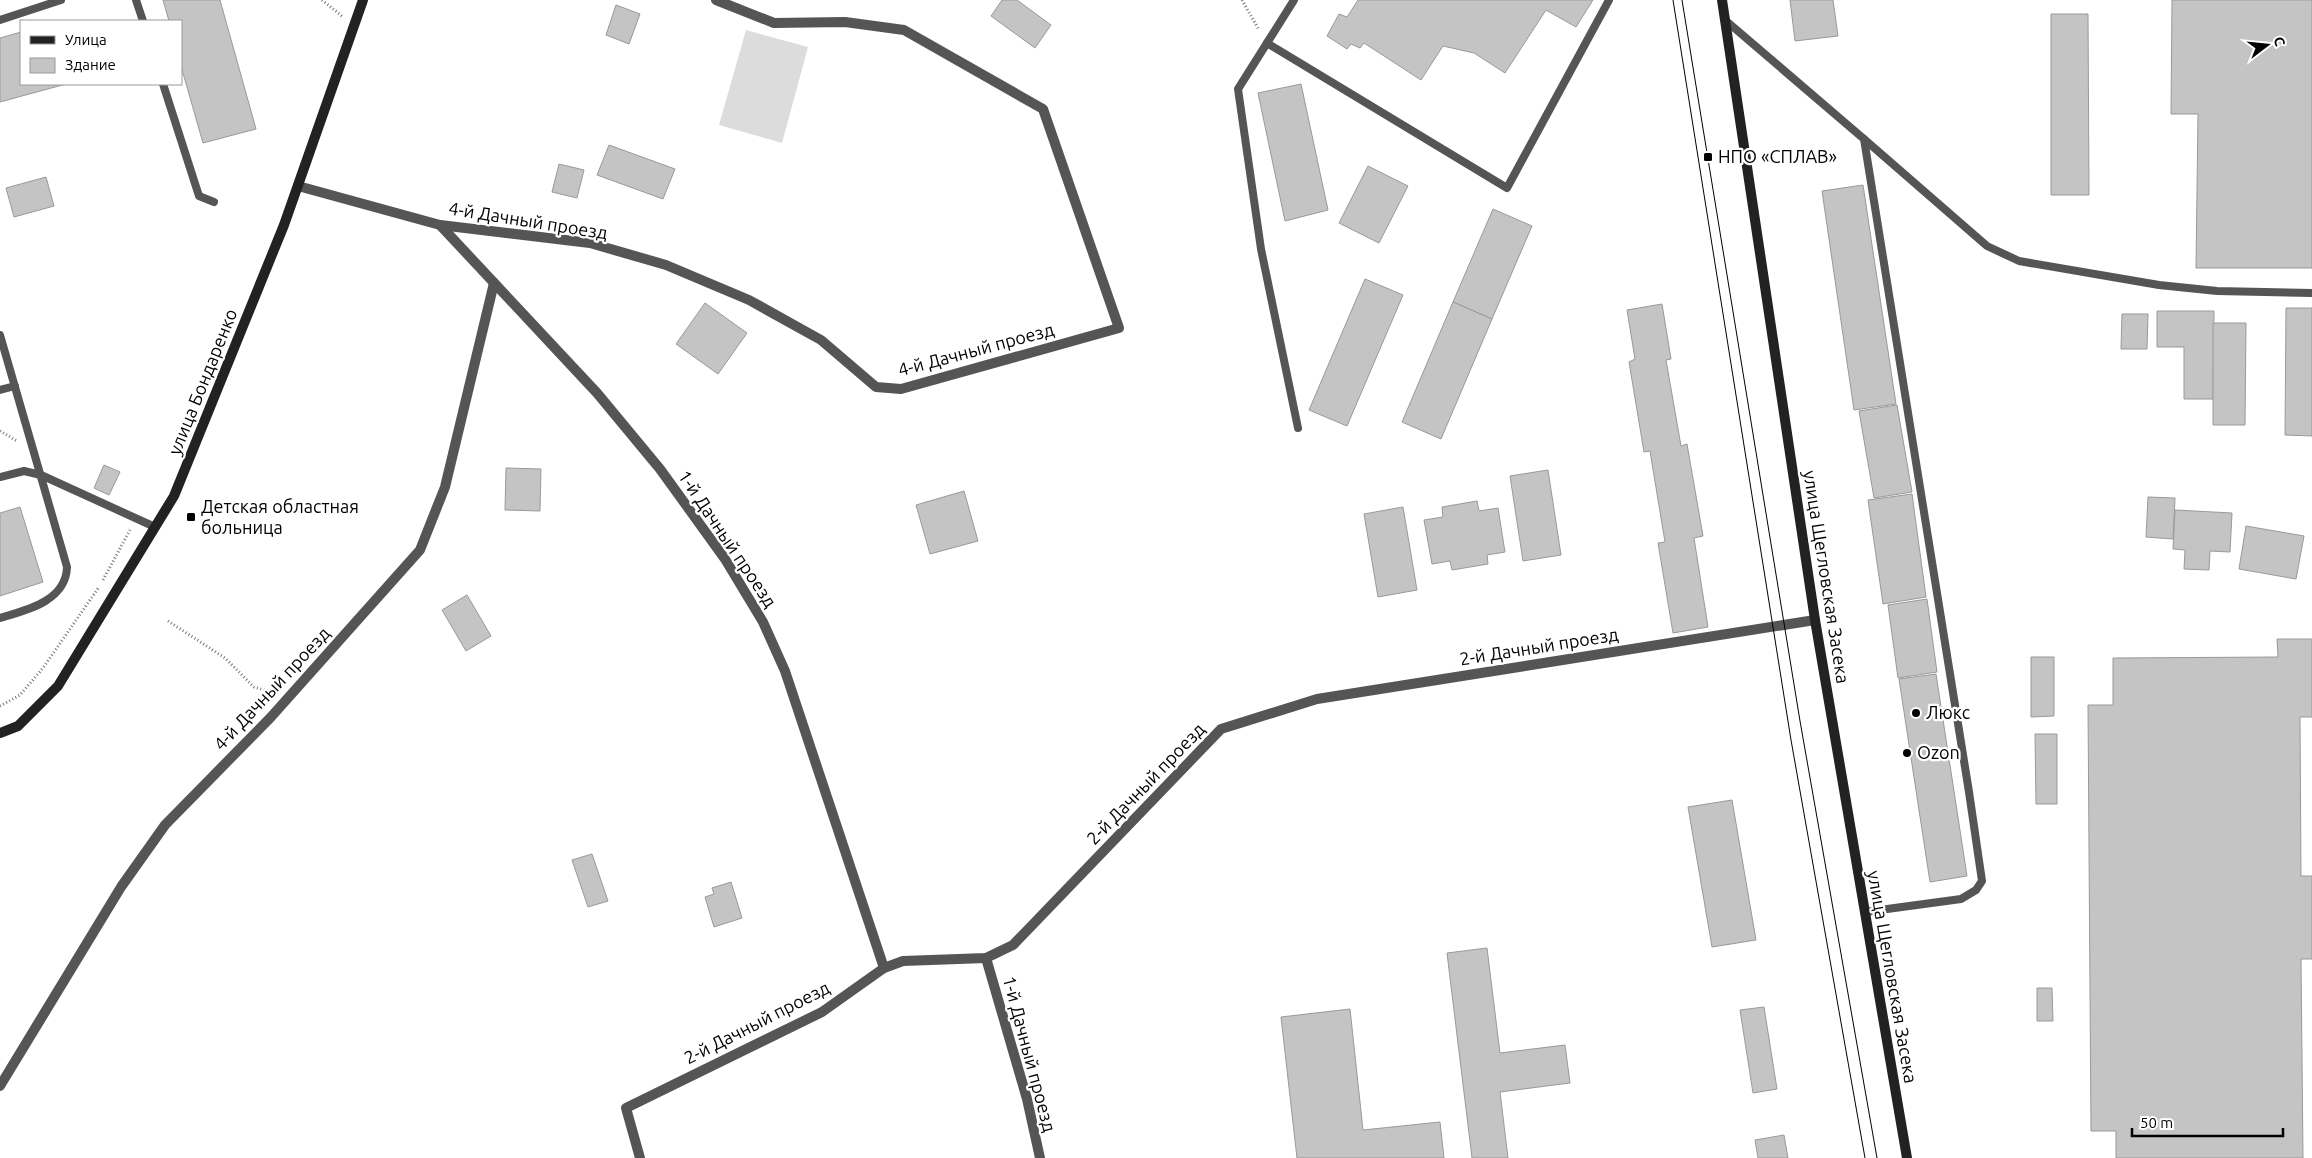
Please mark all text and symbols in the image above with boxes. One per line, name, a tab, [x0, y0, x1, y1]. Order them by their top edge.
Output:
legend	[20, 20, 182, 85]
north arrow	[2242, 20, 2292, 70]
text: Улица	[65, 31, 107, 48]
text: С	[2271, 35, 2288, 48]
text: Здание	[65, 56, 116, 73]
place label: НПО «СПЛАВ»	[1718, 146, 1837, 166]
marker: НПО «СПЛАВ»	[1702, 151, 1714, 163]
street label: 4-й Дачный проезд	[447, 198, 609, 243]
street label: улица Бондаренко	[164, 306, 241, 458]
street label: 4-й Дачный проезд	[896, 318, 1056, 379]
street label: 1-й Дачный проезд	[675, 466, 781, 611]
street label: улица Щегловская Засека	[1800, 469, 1854, 685]
place label: Детская областная больница	[201, 496, 359, 537]
marker: Детская областная больница	[185, 511, 197, 523]
street label: 4-й Дачный проезд	[209, 622, 334, 754]
street label: 2-й Дачный проезд	[1458, 624, 1620, 668]
place label: Люкс	[1926, 702, 1970, 722]
marker: Люкс	[1910, 707, 1922, 719]
street label: 2-й Дачный проезд	[1082, 718, 1209, 848]
place label: Ozon	[1917, 742, 1960, 762]
marker: Ozon	[1901, 747, 1913, 759]
street label: улица Щегловская Засека	[1864, 869, 1922, 1085]
street label: 1-й Дачный проезд	[1000, 974, 1061, 1134]
street label: 2-й Дачный проезд	[680, 977, 833, 1067]
scale bar	[2132, 1106, 2283, 1138]
text: 50 m	[2140, 1114, 2173, 1131]

